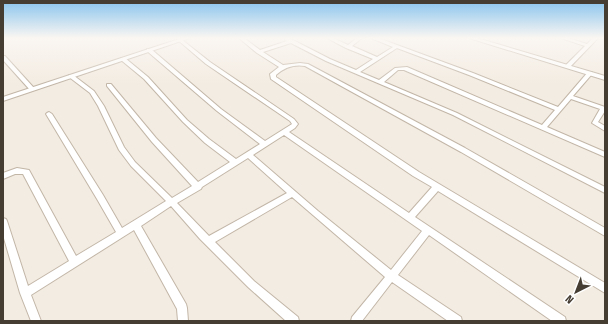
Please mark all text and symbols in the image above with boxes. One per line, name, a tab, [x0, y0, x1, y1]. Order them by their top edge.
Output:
north arrow	[556, 272, 596, 312]
text: N	[563, 292, 576, 306]

